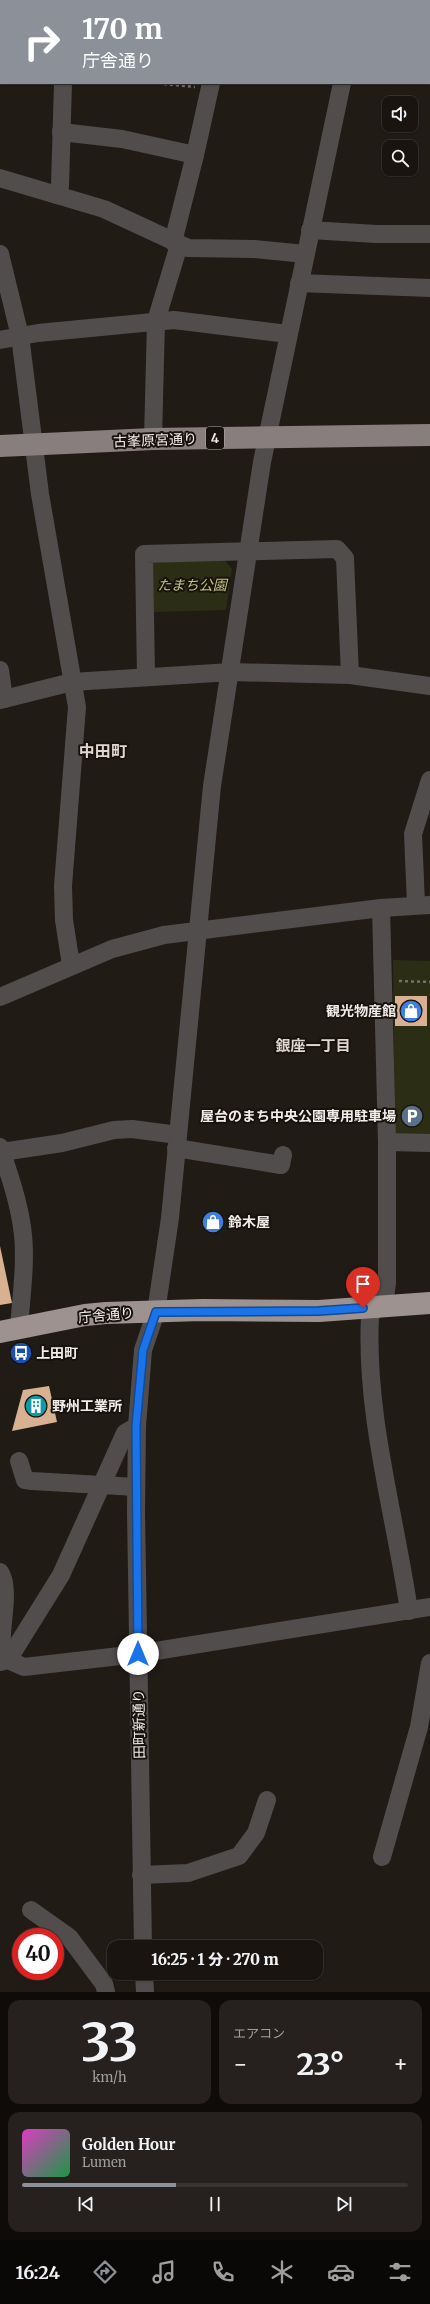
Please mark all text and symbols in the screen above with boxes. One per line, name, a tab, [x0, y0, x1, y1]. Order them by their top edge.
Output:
text: 170 m	[82, 11, 163, 47]
icon: right	[16, 16, 68, 68]
text: 庁舎通り	[82, 49, 154, 72]
map controls	[382, 96, 418, 176]
button: sound	[382, 96, 418, 132]
button: search	[382, 140, 418, 176]
road number: 4	[206, 427, 224, 449]
street label: 古峯原宮通り	[113, 430, 197, 450]
park label: たまち公園	[157, 576, 229, 594]
district label: 中田町	[79, 741, 127, 761]
shop icon: 観光物産館	[398, 998, 424, 1024]
place label: 観光物産館	[326, 1002, 396, 1020]
district label: 銀座一丁目	[275, 1036, 351, 1055]
parking icon: 屋台のまち中央公園専用駐車場	[399, 1103, 425, 1129]
place label: 屋台のまち中央公園専用駐車場	[200, 1107, 396, 1125]
shop icon: 鈴木屋	[200, 1209, 226, 1235]
place label: 鈴木屋	[228, 1213, 270, 1231]
pin	[346, 1267, 380, 1308]
icon: arrive	[352, 1273, 374, 1295]
street label: 庁舎通り	[77, 1304, 135, 1326]
bus stop icon: 上田町	[8, 1340, 34, 1366]
place label: 上田町	[36, 1344, 78, 1362]
building icon: 野州工業所	[23, 1393, 49, 1419]
place label: 野州工業所	[52, 1397, 122, 1415]
position arrow	[117, 1633, 159, 1675]
street label: 田町新通り	[129, 1689, 149, 1759]
speed limit sign: 40	[12, 1928, 64, 1980]
text: 16:25 · 1 分 · 270 m	[151, 1950, 279, 1969]
text: 33	[81, 2010, 138, 2075]
text: エアコン	[233, 2025, 285, 2042]
text: 23°	[297, 2045, 344, 2083]
text: −	[233, 2050, 248, 2078]
text: +	[393, 2050, 408, 2078]
text: km/h	[92, 2069, 127, 2086]
text: Golden Hour	[82, 2135, 176, 2154]
text: Lumen	[82, 2154, 126, 2171]
icon: previous	[75, 2193, 97, 2215]
icon: pause	[204, 2193, 226, 2215]
icon: next	[333, 2193, 355, 2215]
icon: directions	[91, 2258, 119, 2286]
icon: music	[150, 2258, 178, 2286]
icon: phone	[209, 2258, 237, 2286]
icon: climate	[268, 2258, 296, 2286]
icon: car	[327, 2258, 355, 2286]
icon: filters	[386, 2258, 414, 2286]
text: 16:24	[16, 2261, 60, 2284]

